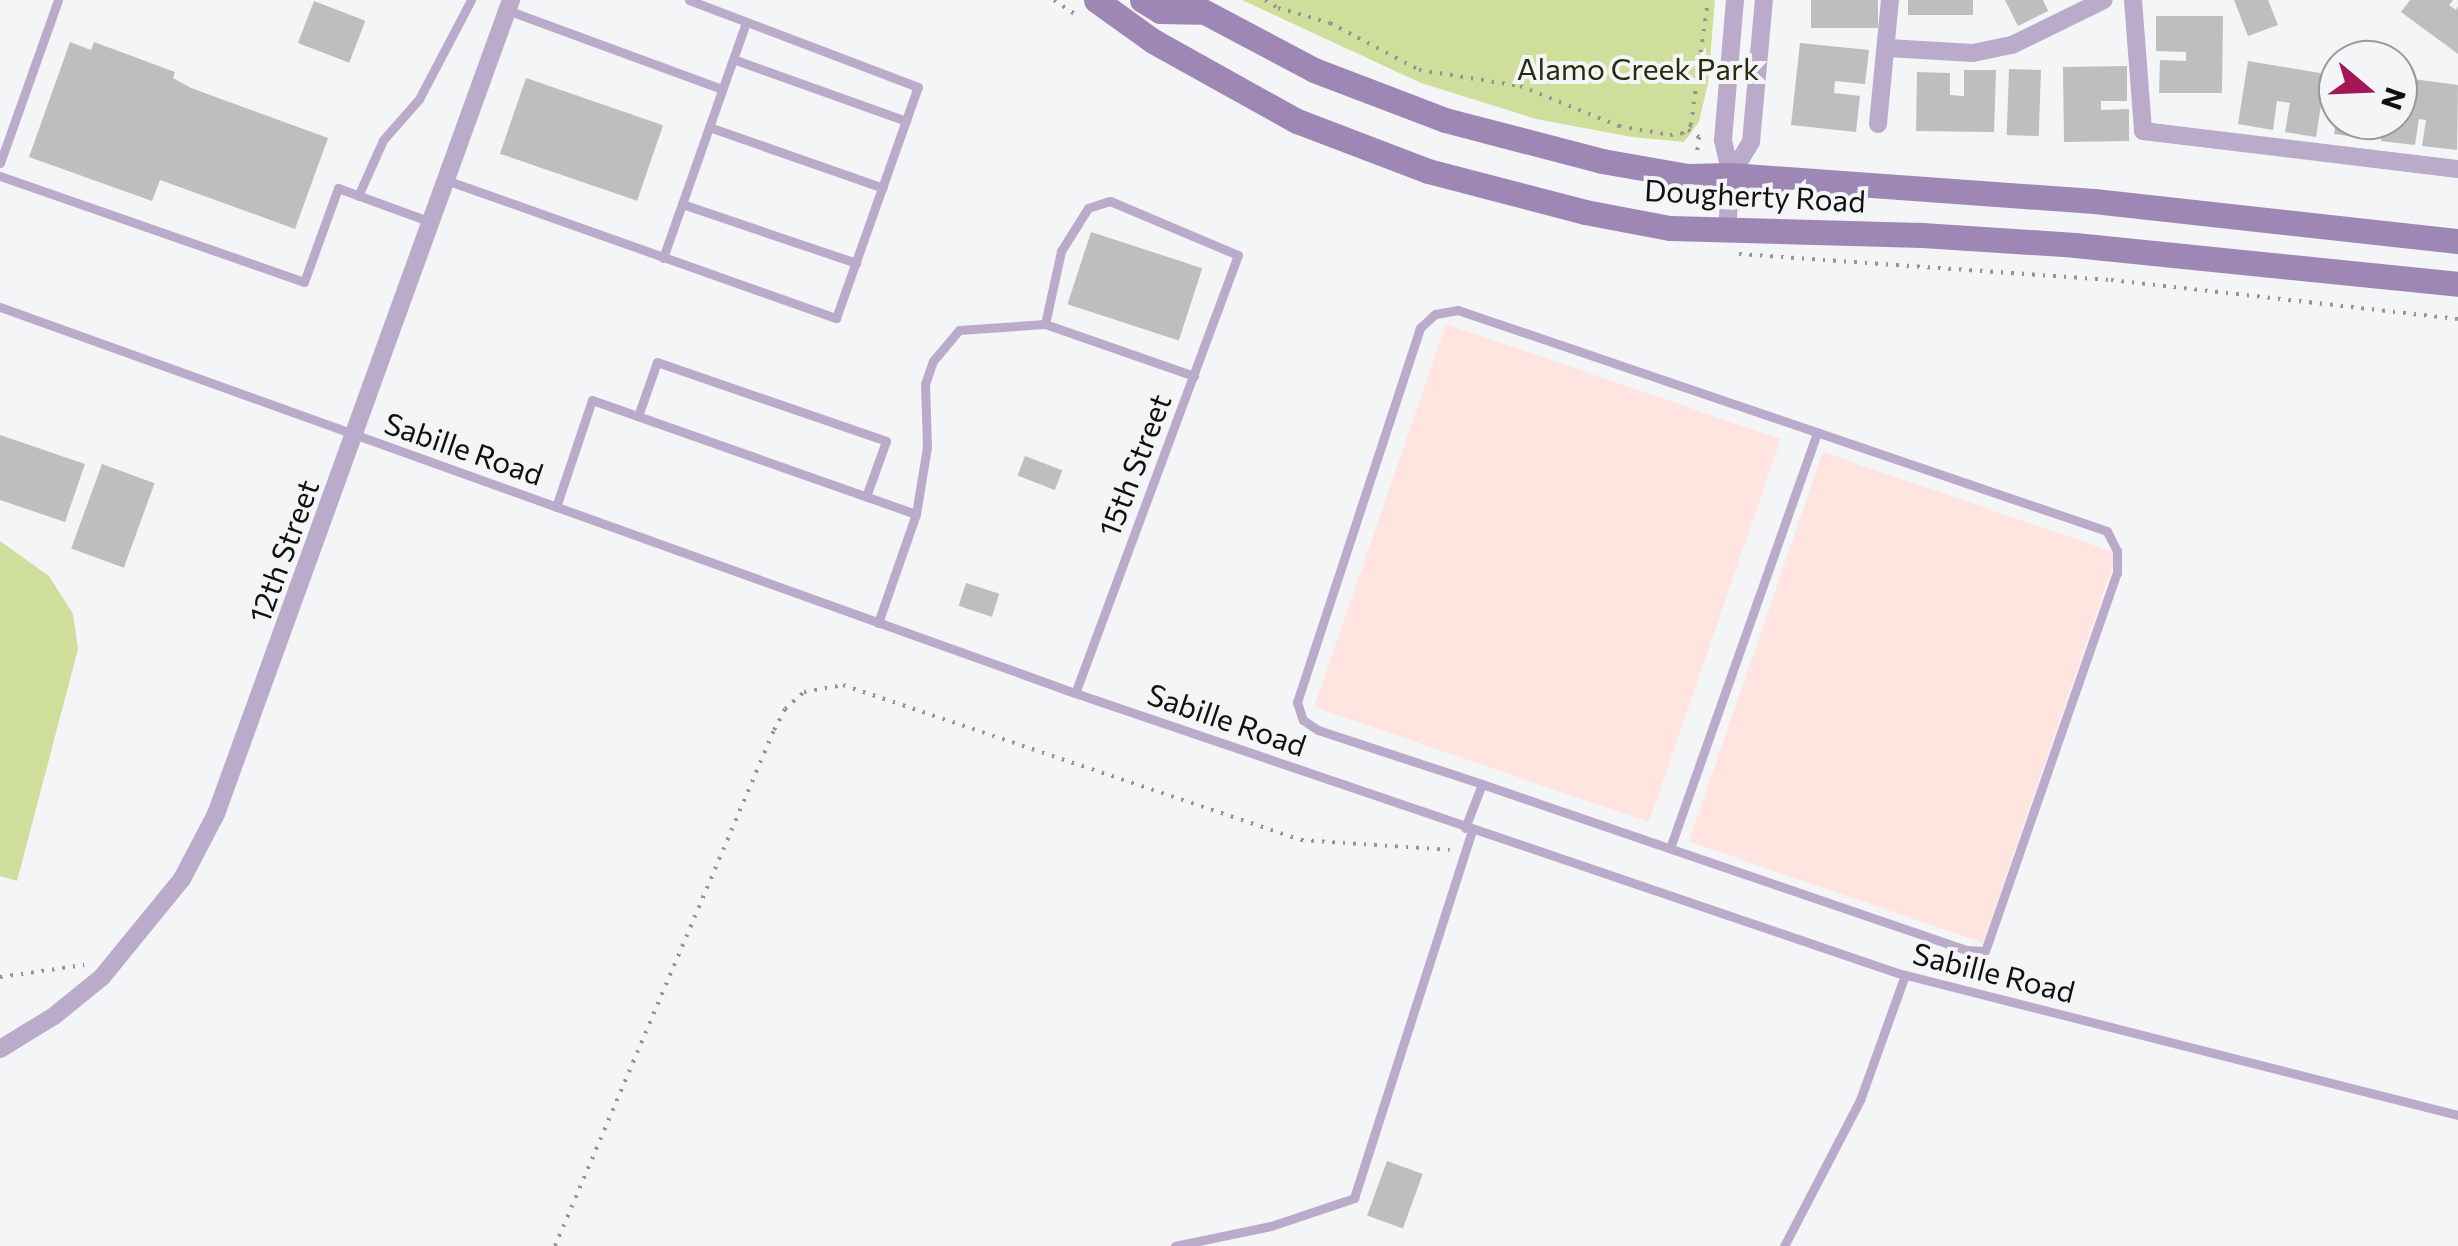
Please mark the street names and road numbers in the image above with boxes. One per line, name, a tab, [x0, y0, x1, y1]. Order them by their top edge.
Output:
street label: Dougherty Road	[1643, 171, 1867, 219]
street label: 15th Street	[1090, 388, 1178, 542]
street label: Sabille Road	[380, 404, 548, 492]
street label: 12th Street	[241, 475, 325, 627]
street label: Sabille Road	[1143, 675, 1311, 763]
street label: Sabille Road	[1909, 935, 2079, 1009]

